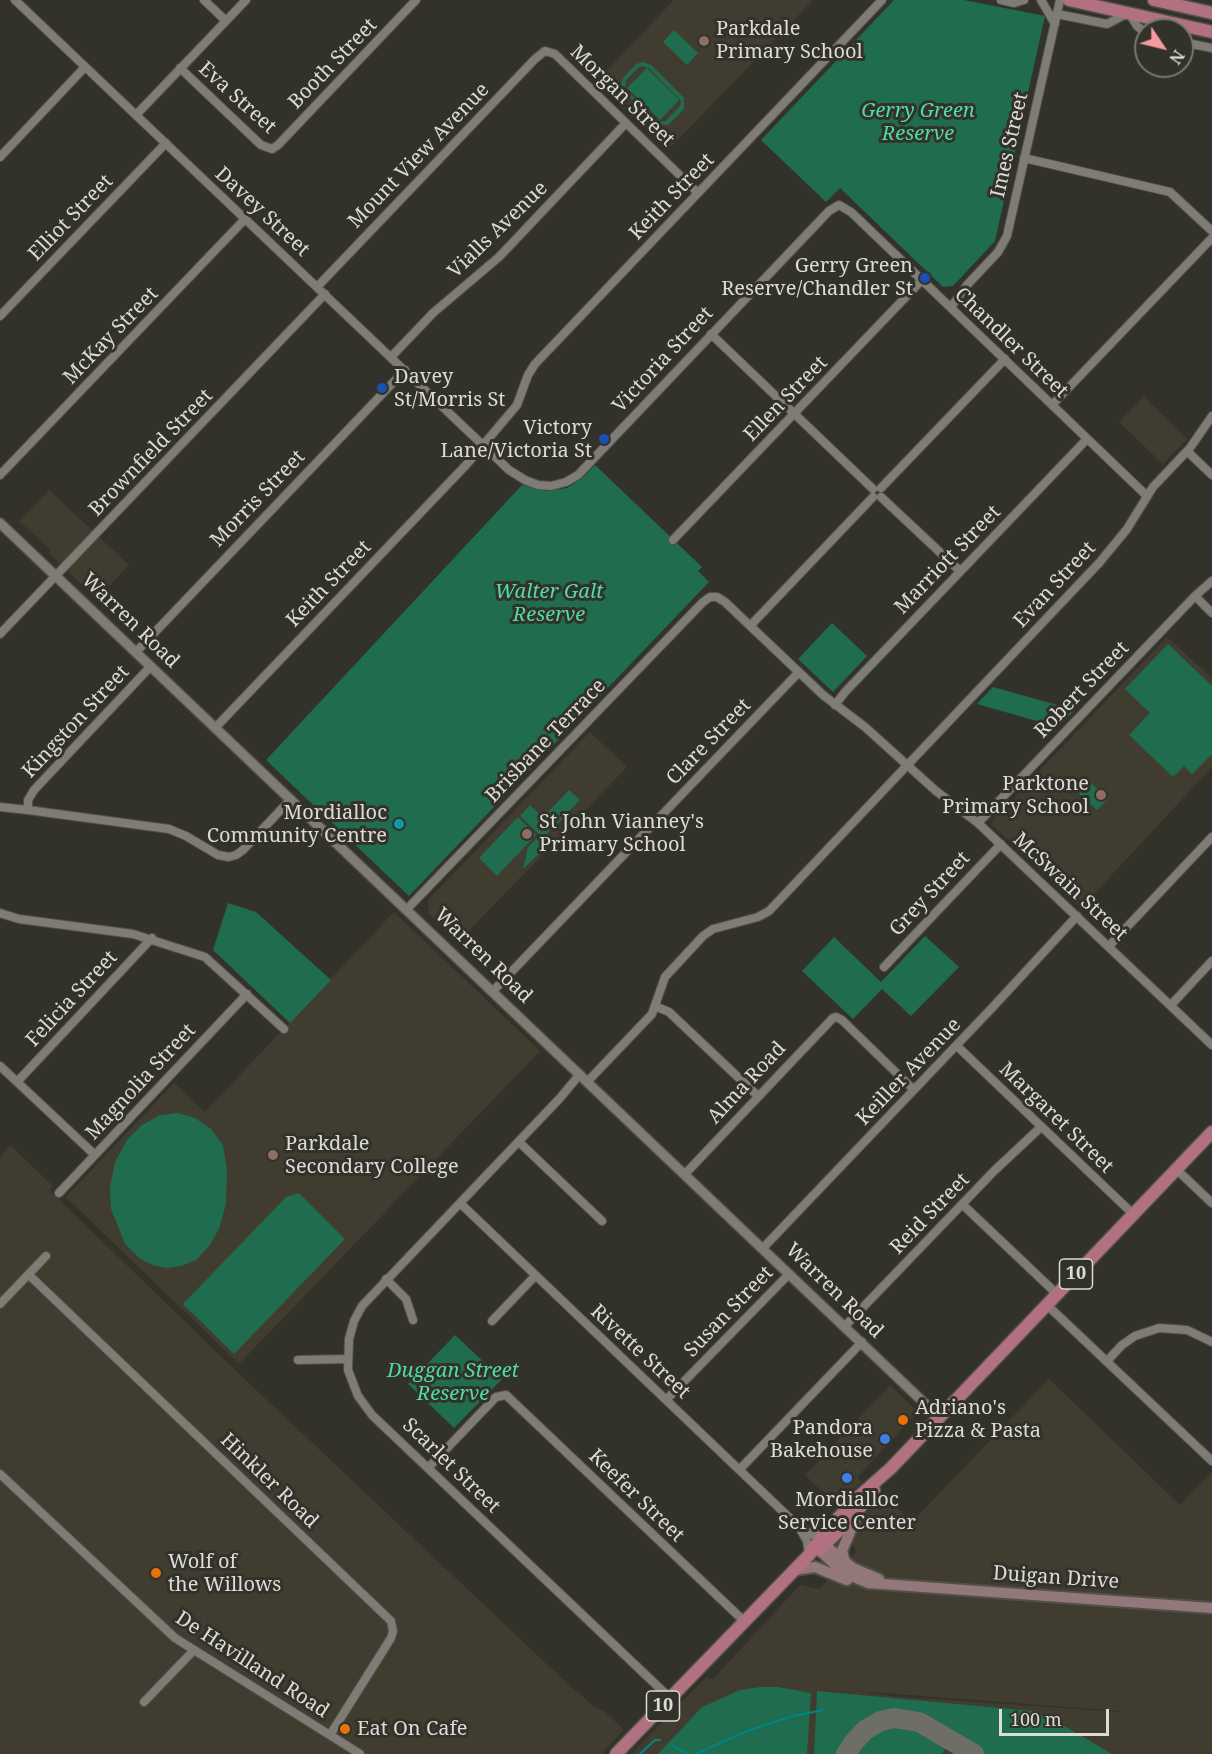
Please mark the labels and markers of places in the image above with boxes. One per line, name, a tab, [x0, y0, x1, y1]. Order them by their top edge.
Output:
place label: Parkdale Primary School	[716, 17, 863, 64]
marker: Parkdale Primary School	[697, 34, 711, 48]
place label: Gerry Green Reserve/Chandler St	[721, 254, 913, 301]
marker: Gerry Green Reserve/Chandler St	[918, 271, 932, 285]
place label: Davey St/Morris St	[394, 365, 505, 412]
marker: Davey St/Morris St	[375, 381, 389, 395]
place label: Victory Lane/Victoria St	[440, 416, 592, 463]
marker: Victory Lane/Victoria St	[597, 432, 611, 446]
place label: Parktone Primary School	[942, 772, 1089, 819]
marker: Parktone Primary School	[1094, 788, 1108, 802]
place label: Mordialloc Community Centre	[207, 801, 387, 848]
place label: St John Vianney's Primary School	[539, 810, 704, 857]
marker: Mordialloc Community Centre	[392, 817, 406, 831]
marker: St John Vianney's Primary School	[520, 827, 534, 841]
place label: Parkdale Secondary College	[285, 1132, 459, 1179]
marker: Parkdale Secondary College	[266, 1148, 280, 1162]
place label: Adriano's Pizza & Pasta	[915, 1396, 1041, 1443]
marker: Adriano's Pizza & Pasta	[896, 1413, 910, 1427]
place label: Pandora Bakehouse	[770, 1416, 873, 1463]
marker: Pandora Bakehouse	[878, 1432, 892, 1446]
marker: Mordialloc Service Center	[840, 1471, 854, 1485]
place label: Mordialloc Service Center	[778, 1488, 916, 1535]
place label: Wolf of the Willows	[168, 1550, 281, 1597]
marker: Wolf of the Willows	[149, 1566, 163, 1580]
place label: Eat On Cafe	[357, 1717, 468, 1741]
marker: Eat On Cafe	[338, 1722, 352, 1736]

